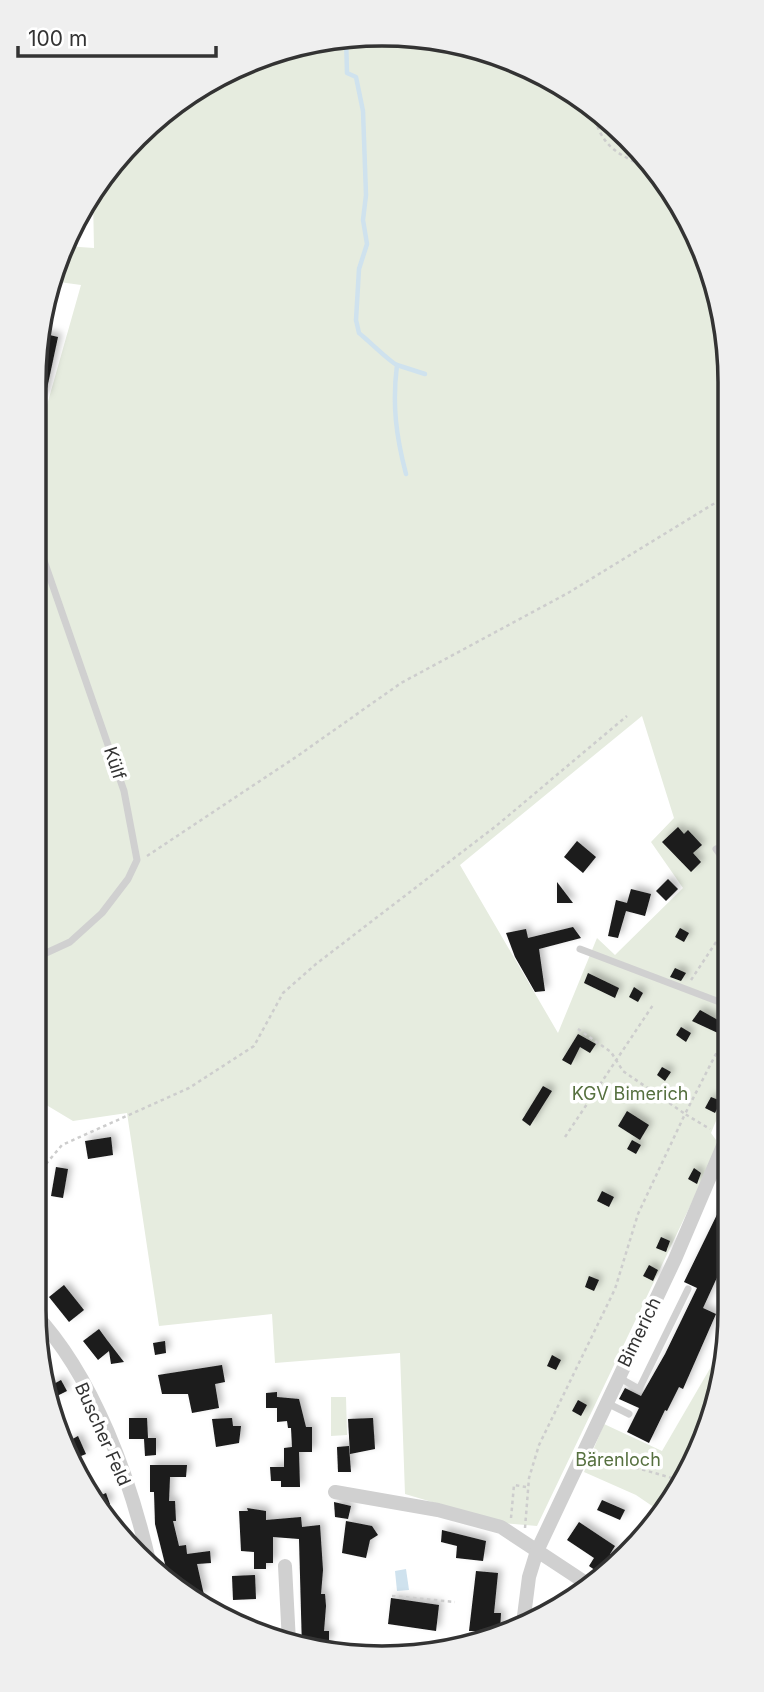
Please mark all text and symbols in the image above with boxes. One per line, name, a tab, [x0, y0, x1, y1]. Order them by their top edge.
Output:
scale bar	[18, 14, 215, 58]
text: 100 m	[28, 26, 87, 51]
street label: Külf	[100, 744, 130, 782]
park label: KGV Bimerich	[572, 1083, 688, 1104]
street label: Bimerich	[613, 1294, 665, 1370]
street label: Buscher Feld	[71, 1379, 135, 1489]
park label: Bärenloch	[575, 1449, 661, 1470]

